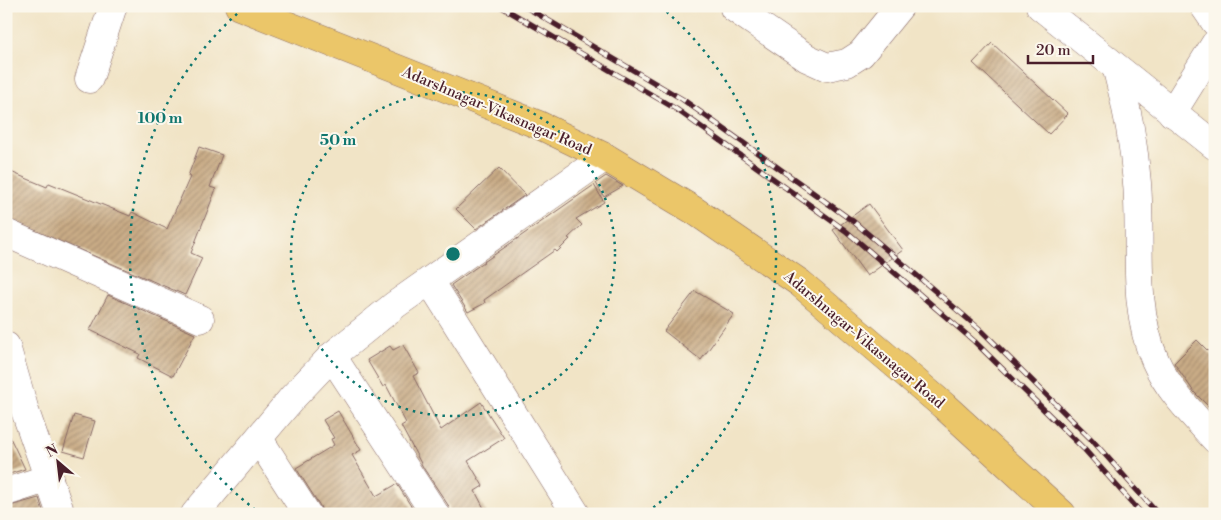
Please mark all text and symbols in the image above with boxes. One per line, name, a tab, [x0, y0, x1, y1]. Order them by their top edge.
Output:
scale bar	[1028, 32, 1094, 64]
text: 20 m	[1036, 41, 1071, 60]
street label: Adarshnagar-Vikasnagar Road	[398, 62, 595, 160]
text: 100 m	[138, 109, 183, 128]
text: 50 m	[320, 131, 356, 150]
centre of rings	[444, 245, 462, 263]
street label: Adarshnagar-Vikasnagar Road	[779, 266, 949, 413]
north arrow	[32, 438, 82, 488]
text: N	[43, 441, 61, 462]

